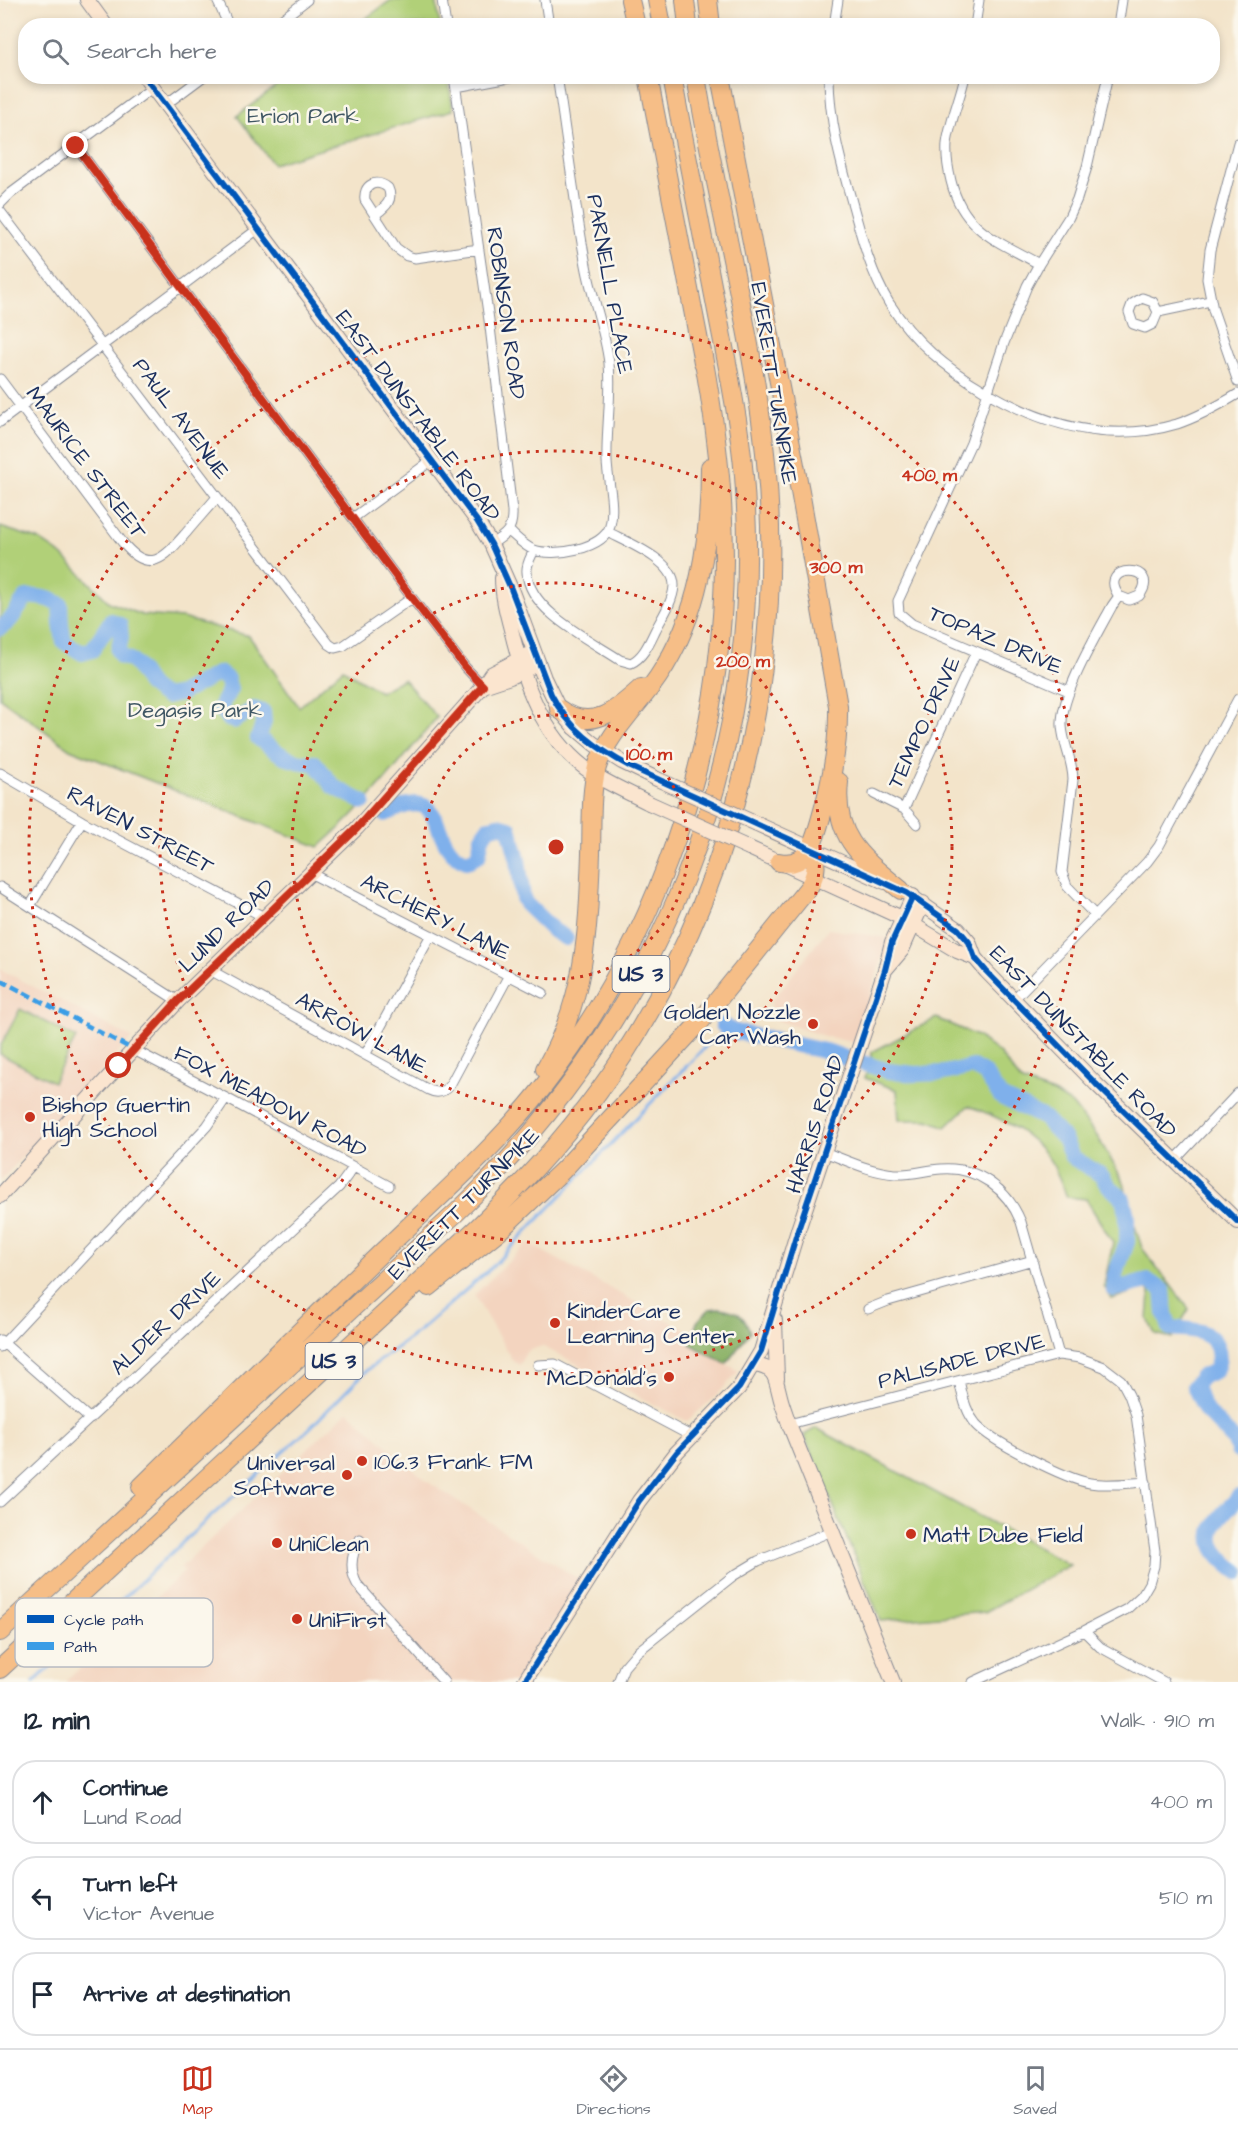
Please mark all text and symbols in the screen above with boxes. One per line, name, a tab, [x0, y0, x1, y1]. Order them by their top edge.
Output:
search box	[18, 18, 1220, 84]
icon: search	[39, 35, 72, 68]
text: Search here	[87, 36, 217, 67]
park label: Erion Park	[247, 101, 359, 132]
route end	[62, 132, 88, 158]
street label: PARNELL PLACE	[578, 192, 641, 376]
street label: ROBINSON ROAD	[478, 225, 533, 401]
street label: EVERETT TURNPIKE	[742, 280, 805, 486]
street label: EAST DUNSTABLE ROAD	[328, 304, 508, 528]
street label: PAUL AVENUE	[125, 352, 237, 486]
street label: MAURICE STREET	[18, 380, 154, 546]
text: 400 m	[901, 463, 958, 488]
text: 300 m	[808, 555, 864, 580]
street label: TOPAZ DRIVE	[924, 598, 1067, 683]
text: 200 m	[715, 649, 771, 674]
street label: TEMPO DRIVE	[880, 651, 969, 794]
park label: Degasis Park	[128, 695, 262, 727]
text: 100 m	[626, 742, 673, 767]
street label: RAVEN STREET	[61, 779, 220, 882]
centre of rings	[546, 837, 566, 857]
street label: ARCHERY LANE	[355, 866, 515, 968]
street label: LUND ROAD	[172, 872, 282, 980]
street label: EAST DUNSTABLE ROAD	[982, 939, 1184, 1145]
road number: US 3	[612, 956, 670, 992]
street label: ARROW LANE	[290, 984, 433, 1082]
place label: Golden Nozzle Car Wash	[664, 997, 801, 1053]
marker: Golden Nozzle Car Wash	[806, 1017, 820, 1031]
street label: FOX MEADOW ROAD	[168, 1038, 372, 1166]
street label: HARRIS ROAD	[778, 1051, 852, 1198]
route start	[105, 1052, 131, 1078]
place label: Bishop Guertin High School	[42, 1090, 190, 1147]
marker: Bishop Guertin High School	[23, 1110, 37, 1124]
street label: EVERETT TURNPIKE	[381, 1121, 547, 1287]
street label: ALDER DRIVE	[104, 1264, 228, 1383]
place label: KinderCare Learning Center	[567, 1296, 734, 1353]
marker: KinderCare Learning Center	[548, 1316, 562, 1330]
street label: PALISADE DRIVE	[875, 1326, 1048, 1397]
road number: US 3	[306, 1343, 362, 1379]
place label: McDonald's	[547, 1363, 657, 1394]
marker: McDonald's	[662, 1370, 676, 1384]
place label: 106.3 Frank FM	[374, 1447, 533, 1478]
place label: Universal Software	[234, 1448, 335, 1504]
marker: 106.3 Frank FM	[355, 1454, 369, 1468]
marker: Universal Software	[340, 1468, 354, 1482]
place label: Matt Dube Field	[923, 1520, 1083, 1551]
marker: Matt Dube Field	[904, 1527, 918, 1541]
place label: UniClean	[289, 1529, 369, 1560]
marker: UniClean	[270, 1536, 284, 1550]
legend	[15, 1598, 213, 1667]
place label: UniFirst	[309, 1605, 386, 1636]
text: Cycle path	[64, 1609, 143, 1632]
marker: UniFirst	[290, 1612, 304, 1626]
text: Path	[64, 1636, 97, 1658]
text: 12 min	[24, 1703, 90, 1739]
text: Walk · 910 m	[1101, 1707, 1214, 1735]
text: Continue	[83, 1773, 168, 1804]
icon: ahead	[26, 1786, 59, 1819]
text: 400 m	[1150, 1788, 1212, 1816]
text: Lund Road	[83, 1804, 181, 1832]
text: Turn left	[83, 1869, 177, 1900]
icon: left	[26, 1882, 59, 1915]
text: 510 m	[1159, 1884, 1212, 1912]
text: Victor Avenue	[83, 1900, 215, 1928]
icon: arrive	[26, 1978, 59, 2011]
text: Arrive at destination	[83, 1979, 290, 2010]
tab: Map	[181, 2062, 214, 2120]
tab: Directions	[577, 2062, 651, 2120]
tab: Saved	[1013, 2062, 1057, 2120]

